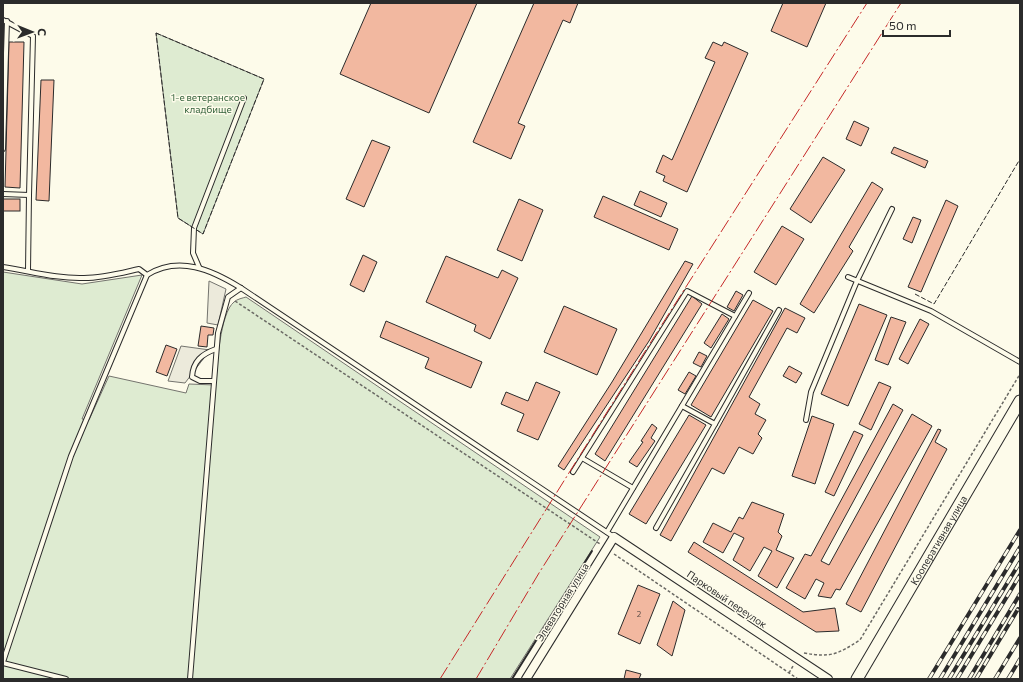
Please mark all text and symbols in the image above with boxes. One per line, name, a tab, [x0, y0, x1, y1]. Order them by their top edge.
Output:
north arrow	[12, 12, 52, 52]
scale bar	[883, 12, 950, 38]
text: 50 m	[889, 18, 917, 32]
text: С	[36, 28, 49, 37]
park label: 1-е ветеранское кладбище	[171, 91, 245, 115]
street label: Кооперативная улица	[908, 493, 969, 587]
street label: Элеваторная улица	[533, 561, 591, 643]
street label: Парковый переулок	[685, 568, 770, 631]
house number: 2	[637, 609, 642, 619]

